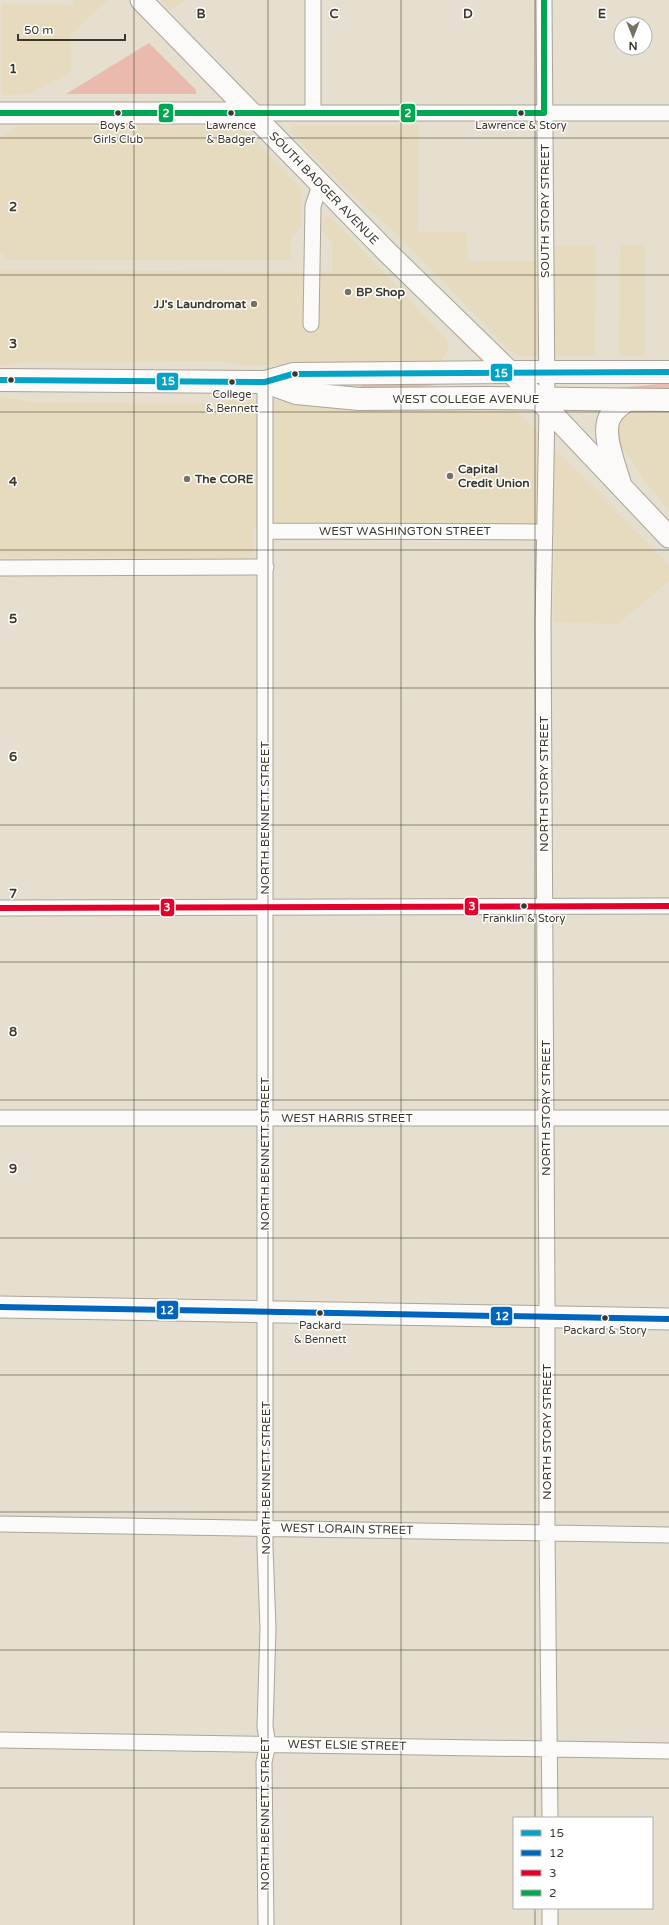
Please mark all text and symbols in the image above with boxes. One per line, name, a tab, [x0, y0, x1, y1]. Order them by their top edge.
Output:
text: B	[196, 6, 206, 22]
text: C	[329, 6, 339, 22]
text: D	[463, 6, 473, 22]
text: E	[598, 6, 606, 22]
scale bar	[18, 16, 125, 42]
north arrow	[613, 16, 653, 56]
text: 50 m	[24, 23, 53, 37]
text: N	[629, 39, 637, 52]
text: 1	[9, 61, 17, 77]
line badge: 2	[158, 103, 174, 123]
line badge: 2	[400, 103, 416, 123]
text: 2	[163, 107, 170, 120]
text: 2	[405, 107, 412, 120]
marker: Boys & Girls Club	[113, 108, 123, 118]
marker: Lawrence & Badger	[226, 108, 236, 118]
marker: Lawrence & Story	[516, 108, 526, 118]
place label: Boys & Girls Club	[93, 119, 143, 146]
place label: Lawrence & Badger	[206, 119, 256, 146]
place label: Lawrence & Story	[475, 119, 567, 132]
street label: SOUTH BADGER AVENUE	[266, 129, 382, 247]
street label: SOUTH STORY STREET	[538, 143, 552, 278]
text: 2	[9, 199, 17, 215]
place label: BP Shop	[356, 285, 405, 300]
marker: BP Shop	[343, 287, 353, 297]
place label: JJ's Laundromat	[153, 297, 246, 311]
marker: JJ's Laundromat	[249, 299, 259, 309]
text: 3	[9, 336, 17, 352]
line badge: 15	[490, 363, 513, 382]
text: 15	[494, 367, 508, 380]
unlabelled marker	[290, 369, 300, 379]
line badge: 15	[156, 372, 179, 391]
unlabelled marker	[6, 375, 16, 385]
text: 15	[161, 375, 175, 388]
marker: College & Bennett	[227, 377, 237, 387]
place label: College & Bennett	[206, 388, 258, 415]
street label: WEST COLLEGE AVENUE	[392, 392, 540, 406]
place label: Capital Credit Union	[458, 462, 530, 490]
marker: Capital Credit Union	[445, 471, 455, 481]
place label: The CORE	[194, 472, 254, 486]
text: 4	[9, 474, 18, 490]
marker: The CORE	[182, 474, 192, 484]
street label: WEST WASHINGTON STREET	[319, 524, 492, 538]
text: 5	[9, 611, 17, 627]
street label: NORTH STORY STREET	[537, 715, 551, 852]
street label: NORTH BENNETT STREET	[258, 741, 272, 895]
text: 6	[9, 749, 17, 765]
text: 7	[9, 886, 17, 902]
line badge: 3	[464, 897, 479, 916]
line badge: 3	[160, 898, 175, 917]
text: 3	[469, 900, 476, 913]
text: 3	[164, 901, 171, 914]
marker: Franklin & Story	[519, 901, 529, 911]
place label: Franklin & Story	[483, 912, 566, 925]
text: 8	[9, 1024, 17, 1040]
street label: NORTH STORY STREET	[539, 1039, 553, 1176]
street label: NORTH BENNETT STREET	[258, 1077, 272, 1231]
street label: WEST HARRIS STREET	[281, 1111, 413, 1125]
text: 9	[9, 1161, 17, 1177]
line badge: 12	[156, 1300, 179, 1320]
text: 12	[160, 1304, 174, 1317]
line badge: 12	[490, 1306, 513, 1326]
marker: Packard & Bennett	[315, 1308, 325, 1318]
text: 12	[495, 1310, 509, 1323]
marker: Packard & Story	[600, 1313, 610, 1323]
place label: Packard & Bennett	[294, 1319, 346, 1346]
place label: Packard & Story	[563, 1324, 647, 1337]
street label: NORTH STORY STREET	[540, 1363, 554, 1500]
street label: NORTH BENNETT STREET	[259, 1401, 273, 1555]
street label: WEST LORAIN STREET	[280, 1521, 414, 1537]
street label: NORTH BENNETT STREET	[258, 1737, 272, 1891]
street label: WEST ELSIE STREET	[288, 1737, 407, 1753]
legend	[513, 1817, 653, 1909]
text: 15	[549, 1826, 564, 1840]
text: 12	[549, 1846, 564, 1860]
text: 3	[549, 1866, 557, 1880]
text: 2	[549, 1886, 557, 1900]

